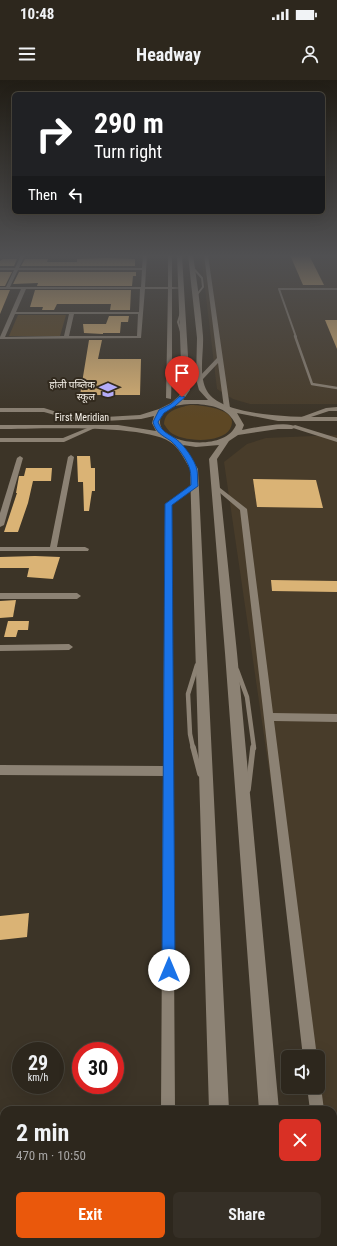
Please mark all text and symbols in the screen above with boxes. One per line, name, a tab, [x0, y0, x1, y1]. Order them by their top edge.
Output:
text: 10:48	[20, 5, 54, 23]
icon: menu	[16, 43, 38, 65]
icon: person	[299, 43, 321, 65]
text: Headway	[136, 44, 201, 65]
text: 290 m	[94, 107, 164, 140]
icon: right	[28, 108, 80, 160]
text: Turn right	[94, 141, 162, 162]
icon: left	[65, 184, 87, 206]
text: Then	[28, 186, 57, 204]
pin	[165, 356, 199, 397]
icon: arrive	[171, 362, 193, 384]
place label: होली पब्लिक स्कूल	[49, 379, 95, 403]
school or university icon: होली पब्लिक स्कूल	[98, 380, 118, 400]
street label: First Meridian	[55, 412, 109, 423]
position arrow	[148, 949, 190, 991]
speed limit sign: 30	[72, 1042, 124, 1094]
map controls	[281, 1050, 325, 1094]
button: sound	[281, 1050, 325, 1094]
text: 29	[28, 1051, 48, 1075]
text: km/h	[28, 1072, 48, 1083]
text: 2 min	[16, 1119, 69, 1147]
button: close	[279, 1119, 321, 1161]
text: 470 m · 10:50	[16, 1148, 86, 1163]
button: Exit	[16, 1192, 165, 1238]
button: Share	[173, 1192, 321, 1238]

